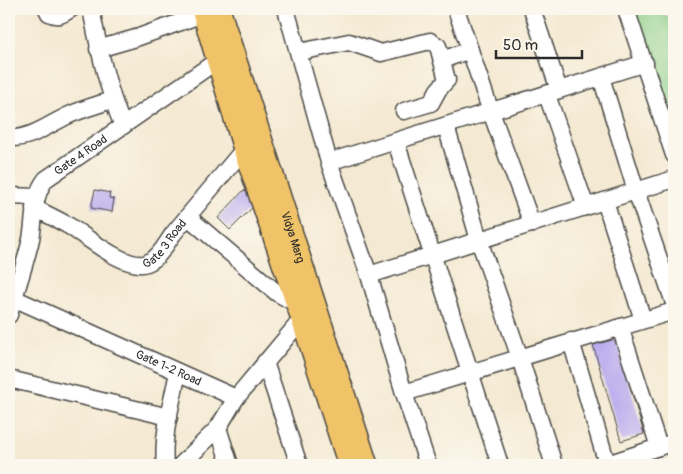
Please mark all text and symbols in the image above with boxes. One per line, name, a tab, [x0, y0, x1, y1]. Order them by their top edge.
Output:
scale bar	[496, 28, 582, 60]
text: 50 m	[503, 36, 538, 55]
street label: Gate 4 Road	[52, 132, 110, 179]
street label: Vidya Marg	[277, 210, 308, 265]
street label: Gate 3 Road	[141, 216, 190, 272]
street label: Gate 1-2 Road	[133, 347, 204, 390]

